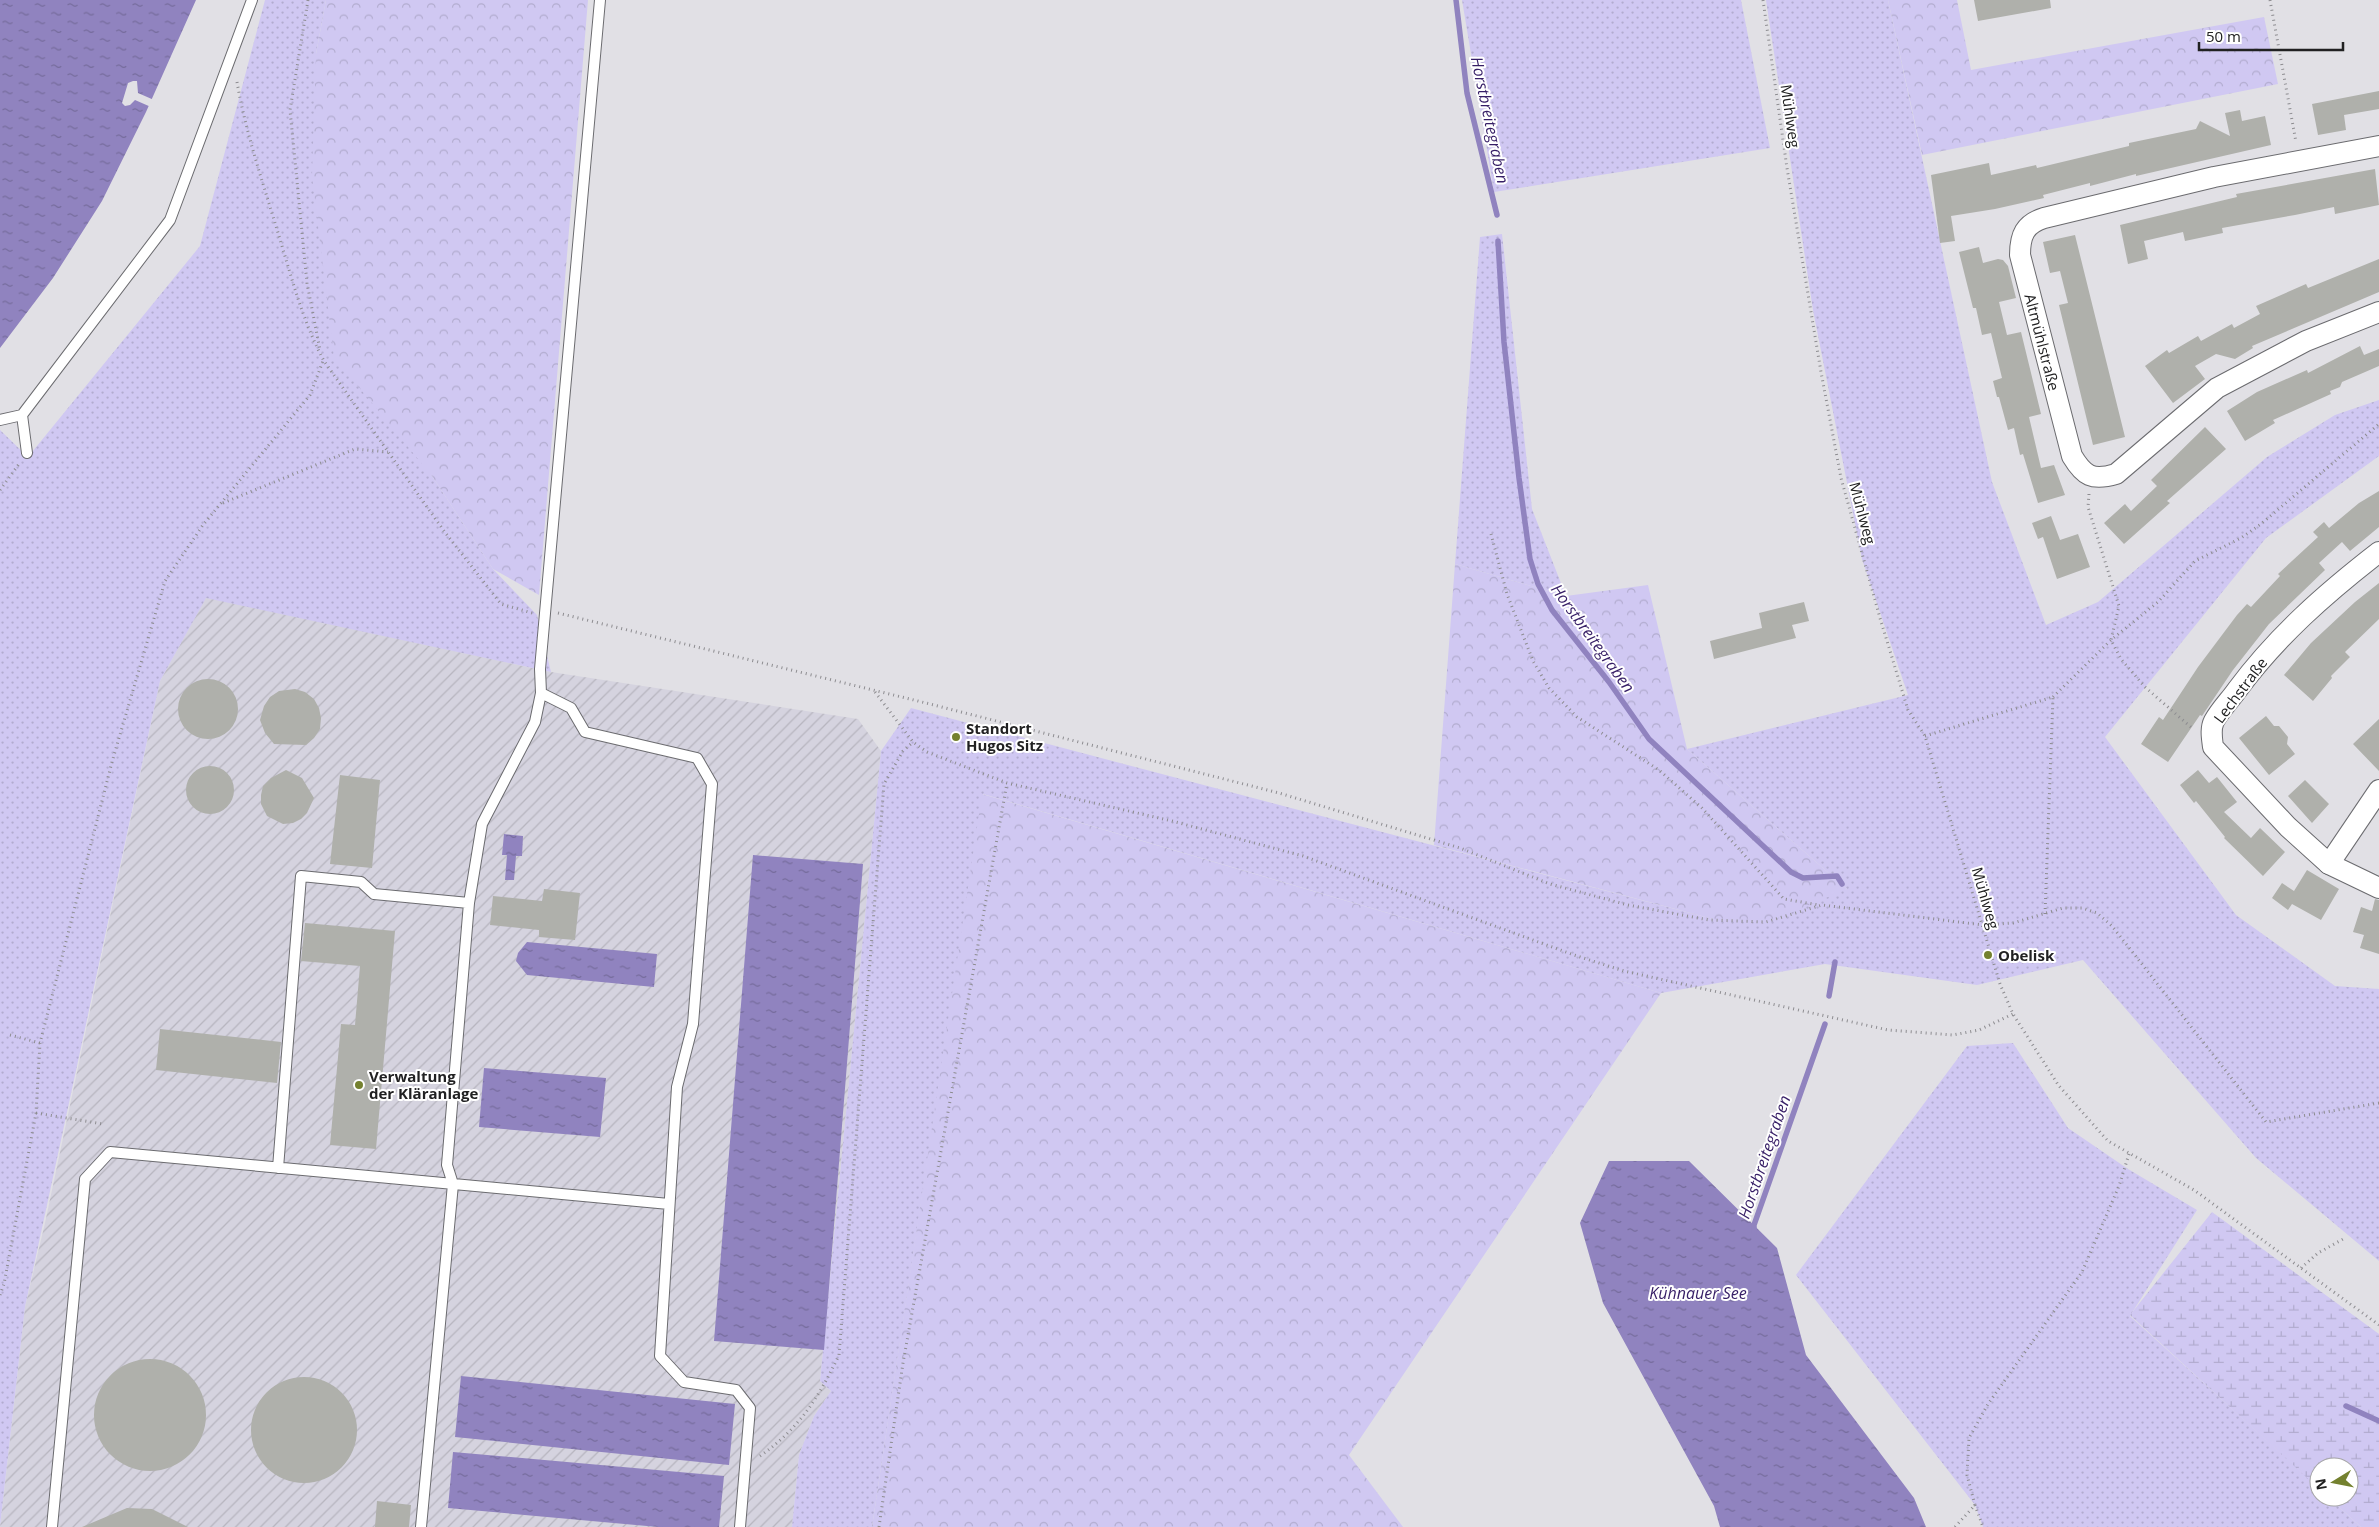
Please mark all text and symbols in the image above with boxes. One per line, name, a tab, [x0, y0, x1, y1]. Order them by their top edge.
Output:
scale bar	[2199, 20, 2343, 52]
text: 50 m	[2206, 26, 2241, 46]
water label: Horstbreitegraben	[1466, 54, 1514, 186]
street label: Mühlweg	[1777, 83, 1805, 149]
street label: Altmühlstraße	[2020, 291, 2065, 393]
street label: Mühlweg	[1845, 480, 1881, 546]
water label: Horstbreitegraben	[1546, 579, 1640, 697]
street label: Lechstraße	[2209, 653, 2271, 727]
place label: Standort Hugos Sitz	[966, 718, 1043, 755]
marker: Standort Hugos Sitz	[950, 731, 962, 743]
street label: Mühlweg	[1968, 865, 2004, 931]
place label: Obelisk	[1998, 945, 2055, 965]
marker: Obelisk	[1982, 949, 1994, 961]
place label: Verwaltung der Kläranlage	[369, 1066, 479, 1103]
marker: Verwaltung der Kläranlage	[353, 1079, 365, 1091]
water label: Horstbreitegraben	[1733, 1092, 1795, 1222]
water label: Kühnauer See	[1649, 1282, 1747, 1304]
north arrow	[2309, 1457, 2359, 1507]
text: N	[2310, 1477, 2331, 1492]

